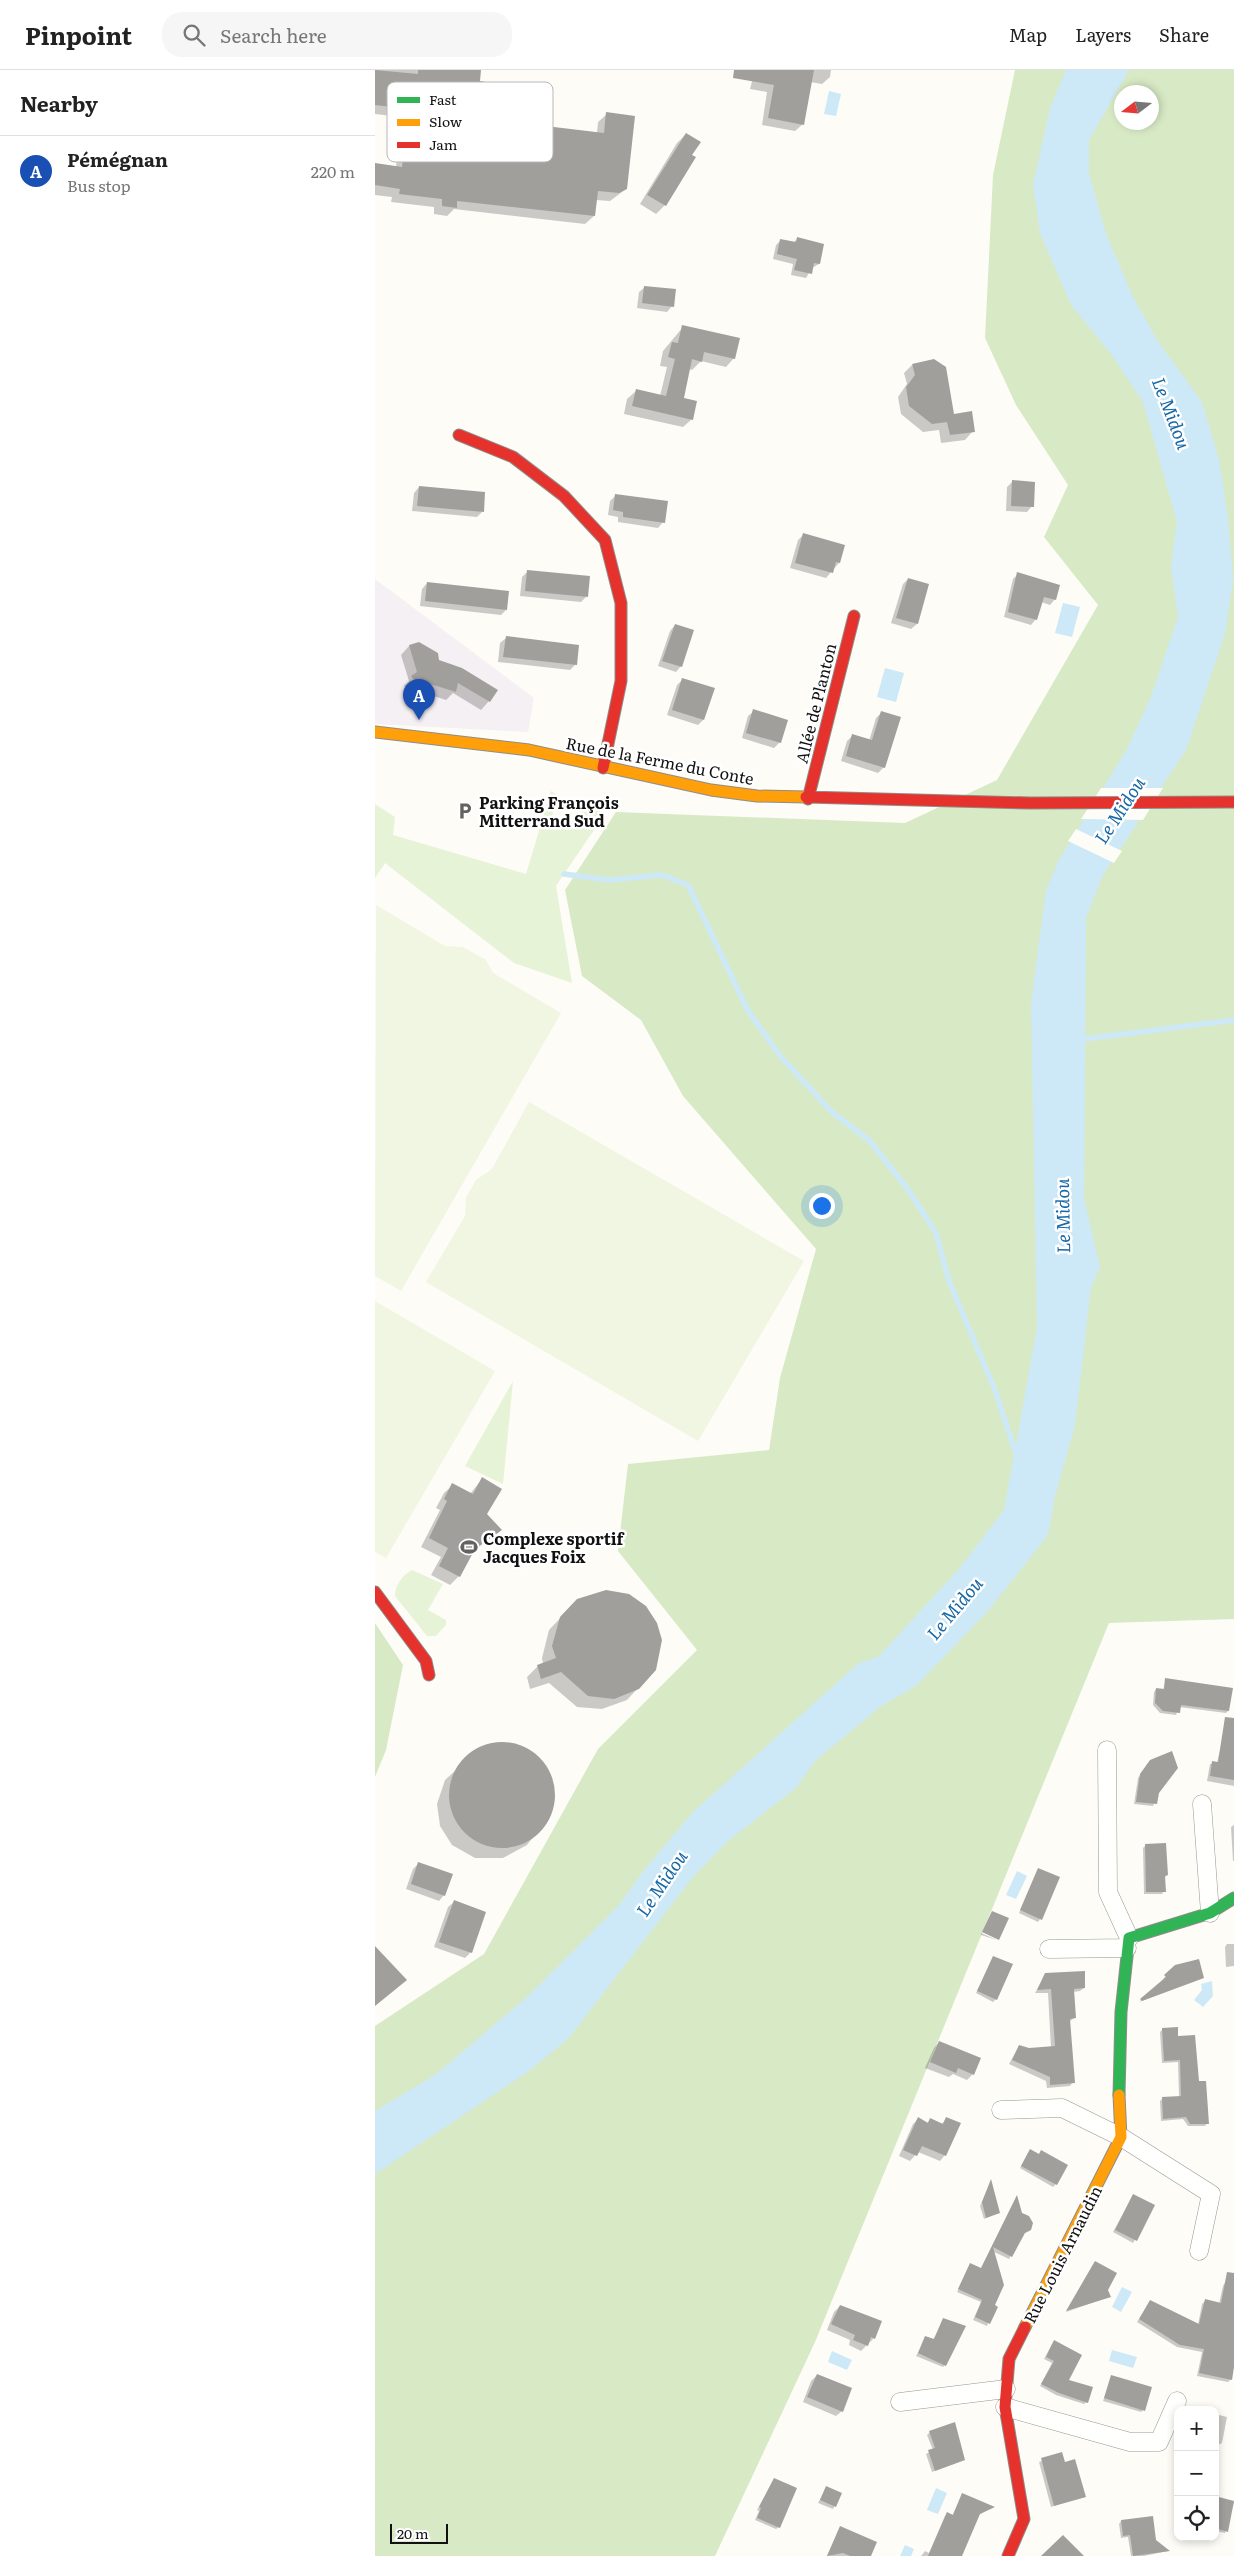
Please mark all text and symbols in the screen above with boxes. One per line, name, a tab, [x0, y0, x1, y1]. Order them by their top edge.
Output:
search box	[162, 12, 512, 57]
text: Pinpoint	[25, 17, 132, 52]
icon: search	[180, 21, 208, 49]
text: Search here	[220, 21, 327, 49]
text: Map	[1009, 21, 1047, 48]
text: Layers	[1075, 21, 1131, 48]
text: Share	[1159, 21, 1209, 48]
legend	[387, 82, 553, 162]
north arrow	[1114, 85, 1159, 130]
text: Nearby	[20, 87, 98, 118]
text: Fast	[429, 89, 457, 109]
text: Slow	[429, 111, 462, 131]
text: Jam	[429, 134, 458, 154]
text: Pémégnan	[67, 145, 168, 173]
text: A	[30, 159, 42, 183]
text: 220 m	[311, 159, 355, 183]
text: Bus stop	[67, 173, 131, 197]
water label: Le Midou	[1146, 373, 1198, 453]
street label: Allée de Planton	[788, 640, 842, 766]
pin: A	[403, 679, 435, 720]
street label: Rue de la Ferme du Conte	[564, 730, 756, 790]
water label: Le Midou	[1087, 771, 1151, 849]
place label: Parking François Mitterrand Sud	[479, 790, 619, 832]
parking icon: Parking François Mitterrand Sud	[455, 801, 475, 821]
water label: Le Midou	[1048, 1178, 1076, 1254]
your location	[809, 1193, 835, 1219]
place label: Complexe sportif Jacques Foix	[483, 1526, 626, 1568]
sports icon: Complexe sportif Jacques Foix	[459, 1537, 479, 1557]
water label: Le Midou	[920, 1570, 989, 1645]
water label: Le Midou	[629, 1844, 693, 1922]
street label: Rue Louis Arnaudin	[1017, 2181, 1107, 2327]
map controls	[1174, 2406, 1219, 2541]
button: +	[1174, 2406, 1219, 2451]
button: −	[1174, 2451, 1219, 2496]
button: locate	[1174, 2496, 1219, 2541]
scale bar	[390, 2521, 447, 2544]
text: 20 m	[397, 2523, 429, 2543]

